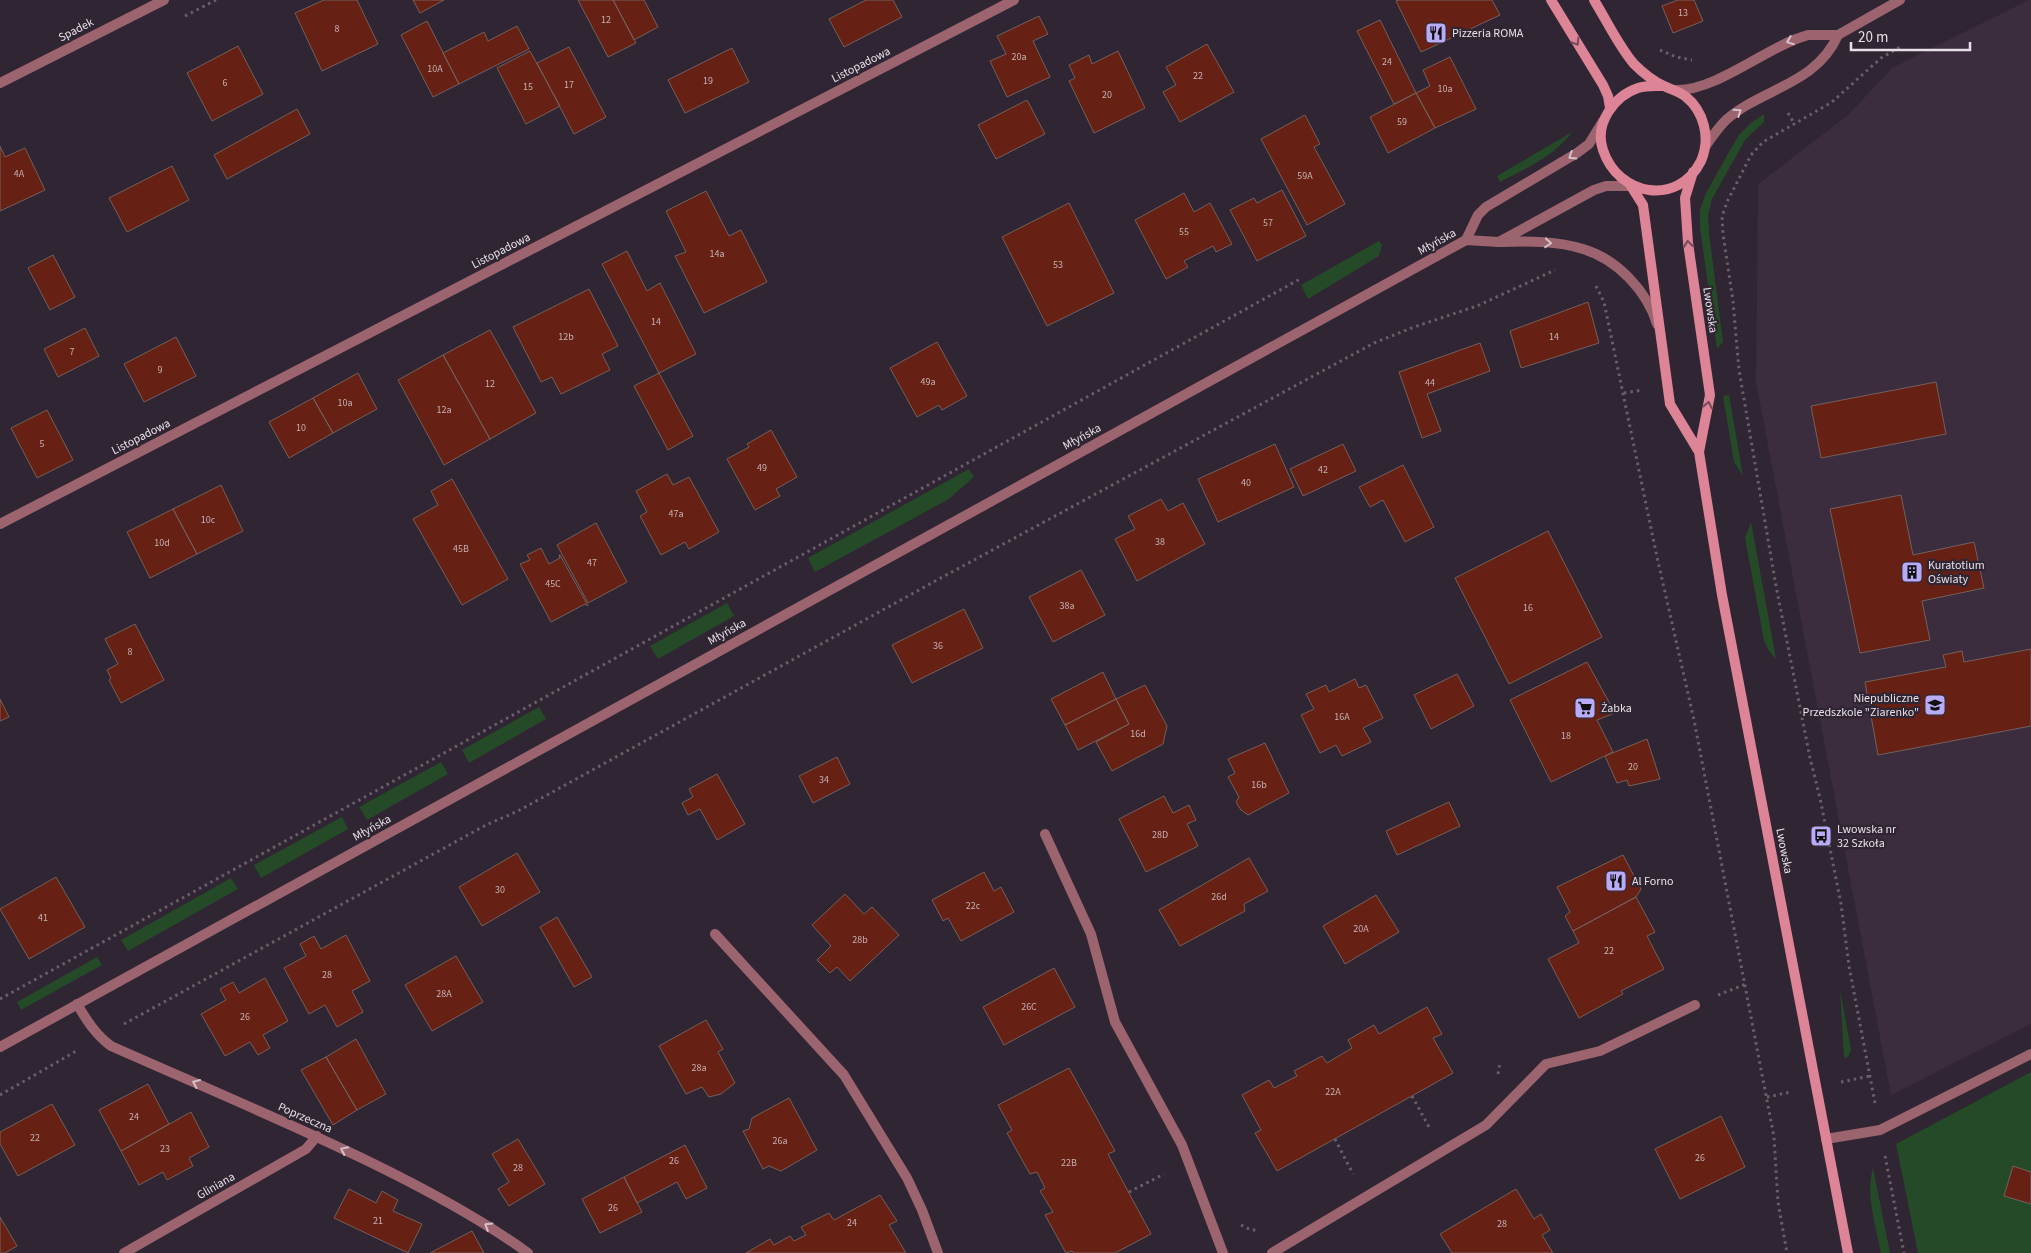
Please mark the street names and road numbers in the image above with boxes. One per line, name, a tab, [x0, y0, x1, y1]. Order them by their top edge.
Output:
street label: Spadek	[55, 14, 97, 46]
street label: Listopadowa	[829, 43, 893, 87]
street label: Młyńska	[1415, 225, 1459, 259]
street label: Listopadowa	[469, 229, 533, 273]
street label: Lwowska	[1698, 286, 1722, 334]
street label: Listopadowa	[109, 415, 173, 459]
street label: Młyńska	[1060, 420, 1104, 454]
street label: Młyńska	[705, 615, 749, 649]
street label: Młyńska	[350, 811, 394, 845]
street label: Lwowska	[1771, 827, 1797, 875]
street label: Poprzeczna	[275, 1098, 335, 1138]
street label: Gliniana	[194, 1168, 238, 1204]

